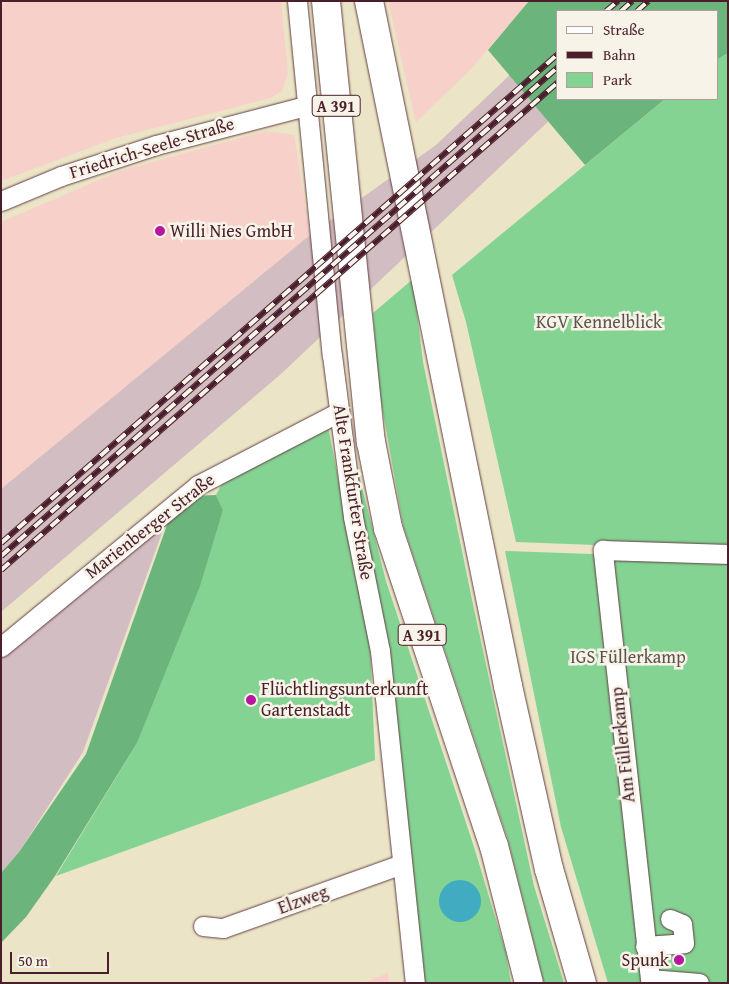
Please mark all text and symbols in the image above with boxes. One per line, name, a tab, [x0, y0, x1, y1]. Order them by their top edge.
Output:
legend	[556, 10, 719, 100]
text: Straße	[603, 19, 645, 40]
text: Bahn	[603, 44, 635, 65]
text: Park	[603, 69, 632, 90]
road number: A 391	[311, 92, 361, 120]
street label: Friedrich-Seele-Straße	[67, 113, 237, 183]
place label: Willi Nies GmbH	[170, 220, 292, 242]
marker: Willi Nies GmbH	[154, 225, 166, 237]
park label: KGV Kennelblick	[536, 311, 662, 333]
street label: Alte Frankfurter Straße	[328, 403, 378, 581]
street label: Marienberger Straße	[81, 469, 219, 583]
road number: A 391	[397, 622, 447, 648]
park label: IGS Füllerkamp	[570, 646, 686, 668]
place label: Flüchtlingsunterkunft Gartenstadt	[261, 679, 428, 722]
street label: Am Füllerkamp	[606, 686, 640, 804]
marker: Flüchtlingsunterkunft Gartenstadt	[245, 694, 257, 706]
street label: Elzweg	[275, 881, 331, 919]
scale bar	[12, 942, 111, 974]
place label: Spunk	[622, 949, 669, 971]
text: 50 m	[18, 950, 48, 971]
marker: Spunk	[673, 954, 685, 966]

